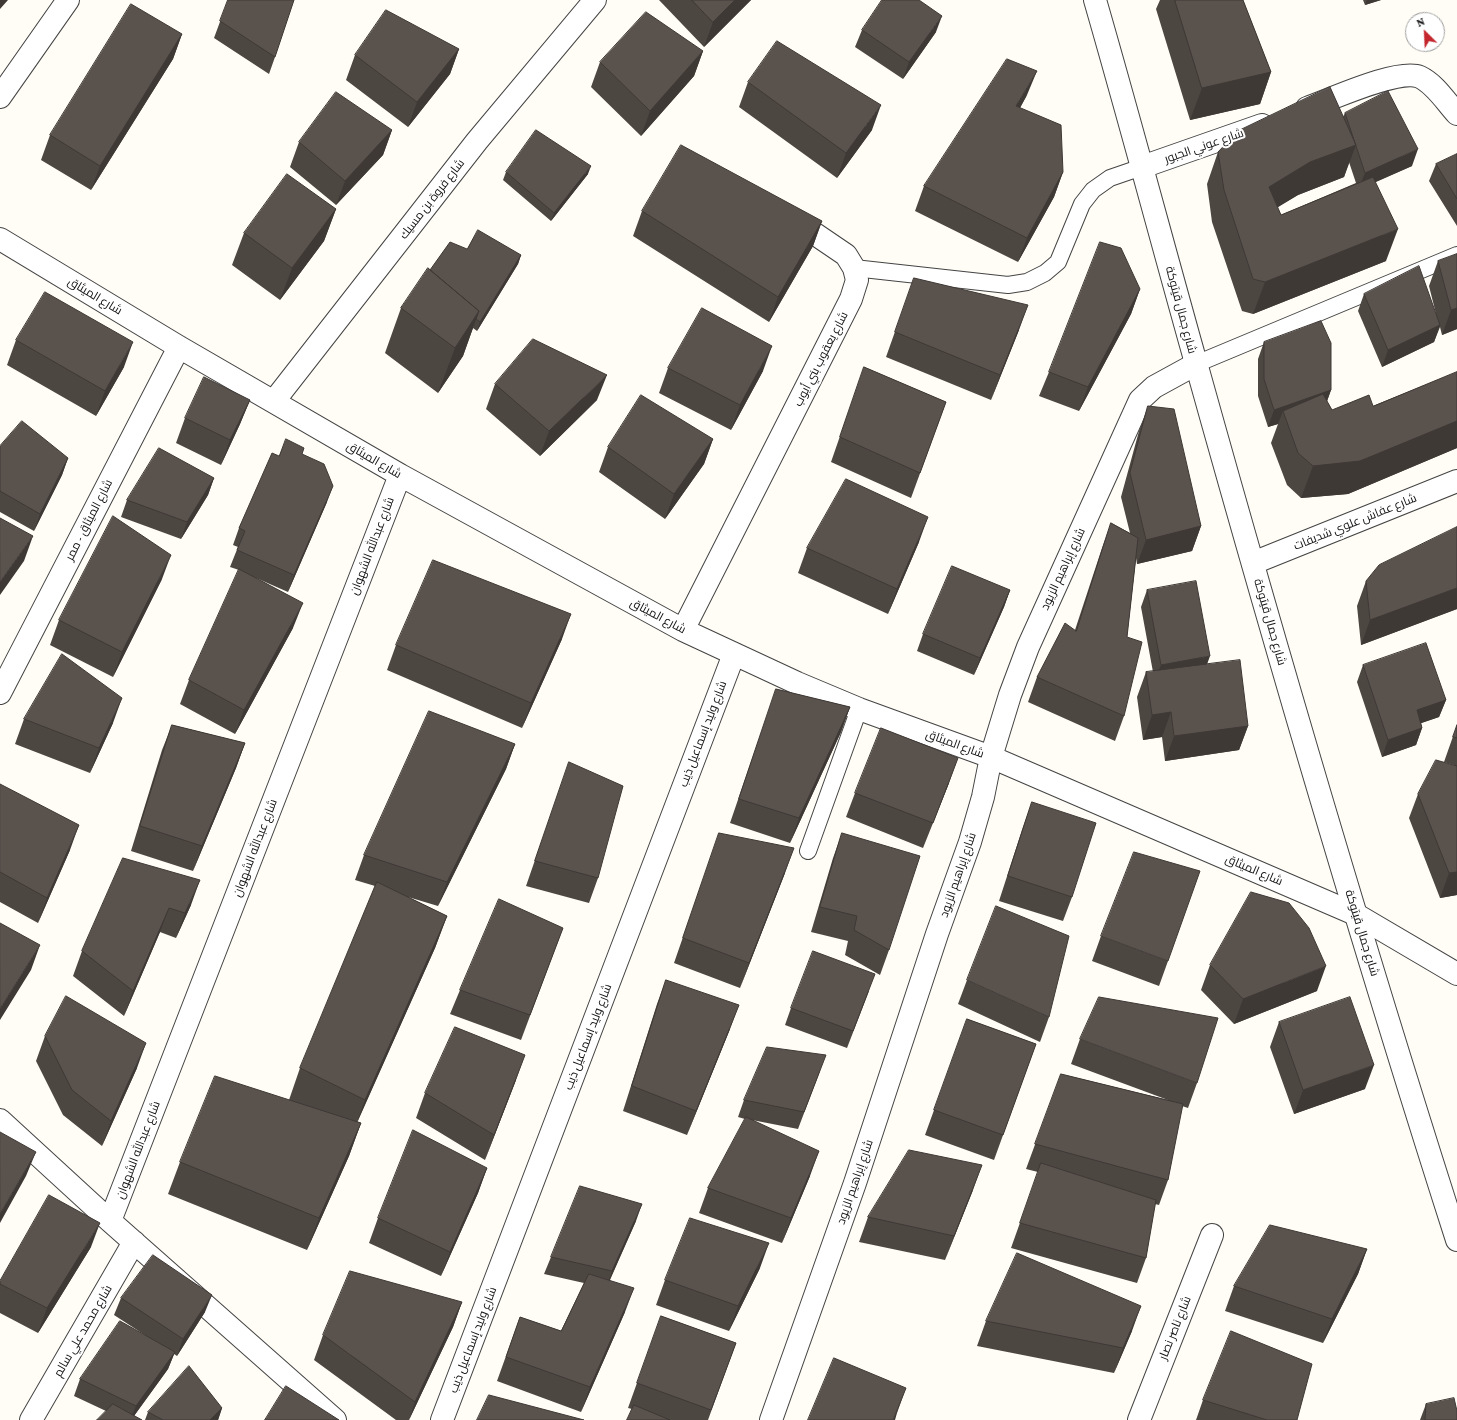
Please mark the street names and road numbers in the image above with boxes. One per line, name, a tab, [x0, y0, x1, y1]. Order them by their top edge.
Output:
street label: شارع عوني الجبور	[1162, 126, 1246, 166]
street label: شارع فروة بن مسيك	[396, 156, 468, 242]
street label: شارع جمال قيتوكة	[1162, 265, 1200, 355]
street label: شارع الميثاق	[65, 274, 125, 318]
street label: شارع يعقوب بني أيوب	[791, 309, 851, 409]
street label: شارع الميثاق	[344, 438, 404, 482]
street label: شارع الميثاق - ممر	[62, 477, 116, 563]
street label: شارع عفاش علوي شديفات	[1291, 491, 1419, 553]
street label: شارع عبدالله الشهوان	[347, 495, 397, 597]
street label: شارع إبراهيم الزيود	[1038, 526, 1088, 612]
street label: شارع جمال قيتوكة	[1251, 577, 1289, 667]
street label: شارع الميثاق	[628, 595, 688, 637]
street label: شارع وليد إسماعيل ذيب	[676, 679, 730, 789]
street label: شارع الميثاق	[924, 727, 986, 761]
street label: شارع عبدالله الشهوان	[230, 797, 280, 899]
street label: شارع إبراهيم الزيود	[937, 831, 979, 919]
street label: شارع الميثاق	[1223, 851, 1285, 889]
street label: شارع جمال قيتوكة	[1342, 888, 1382, 978]
street label: شارع وليد إسماعيل ذيب	[561, 982, 615, 1092]
street label: شارع عبدالله الشهوان	[113, 1099, 163, 1201]
street label: شارع إبراهيم الزيود	[834, 1138, 876, 1226]
street label: شارع محمد علي سالم	[51, 1282, 115, 1380]
street label: شارع وليد إسماعيل ذيب	[446, 1285, 500, 1395]
street label: شارع ناصر نصار	[1156, 1294, 1194, 1362]

